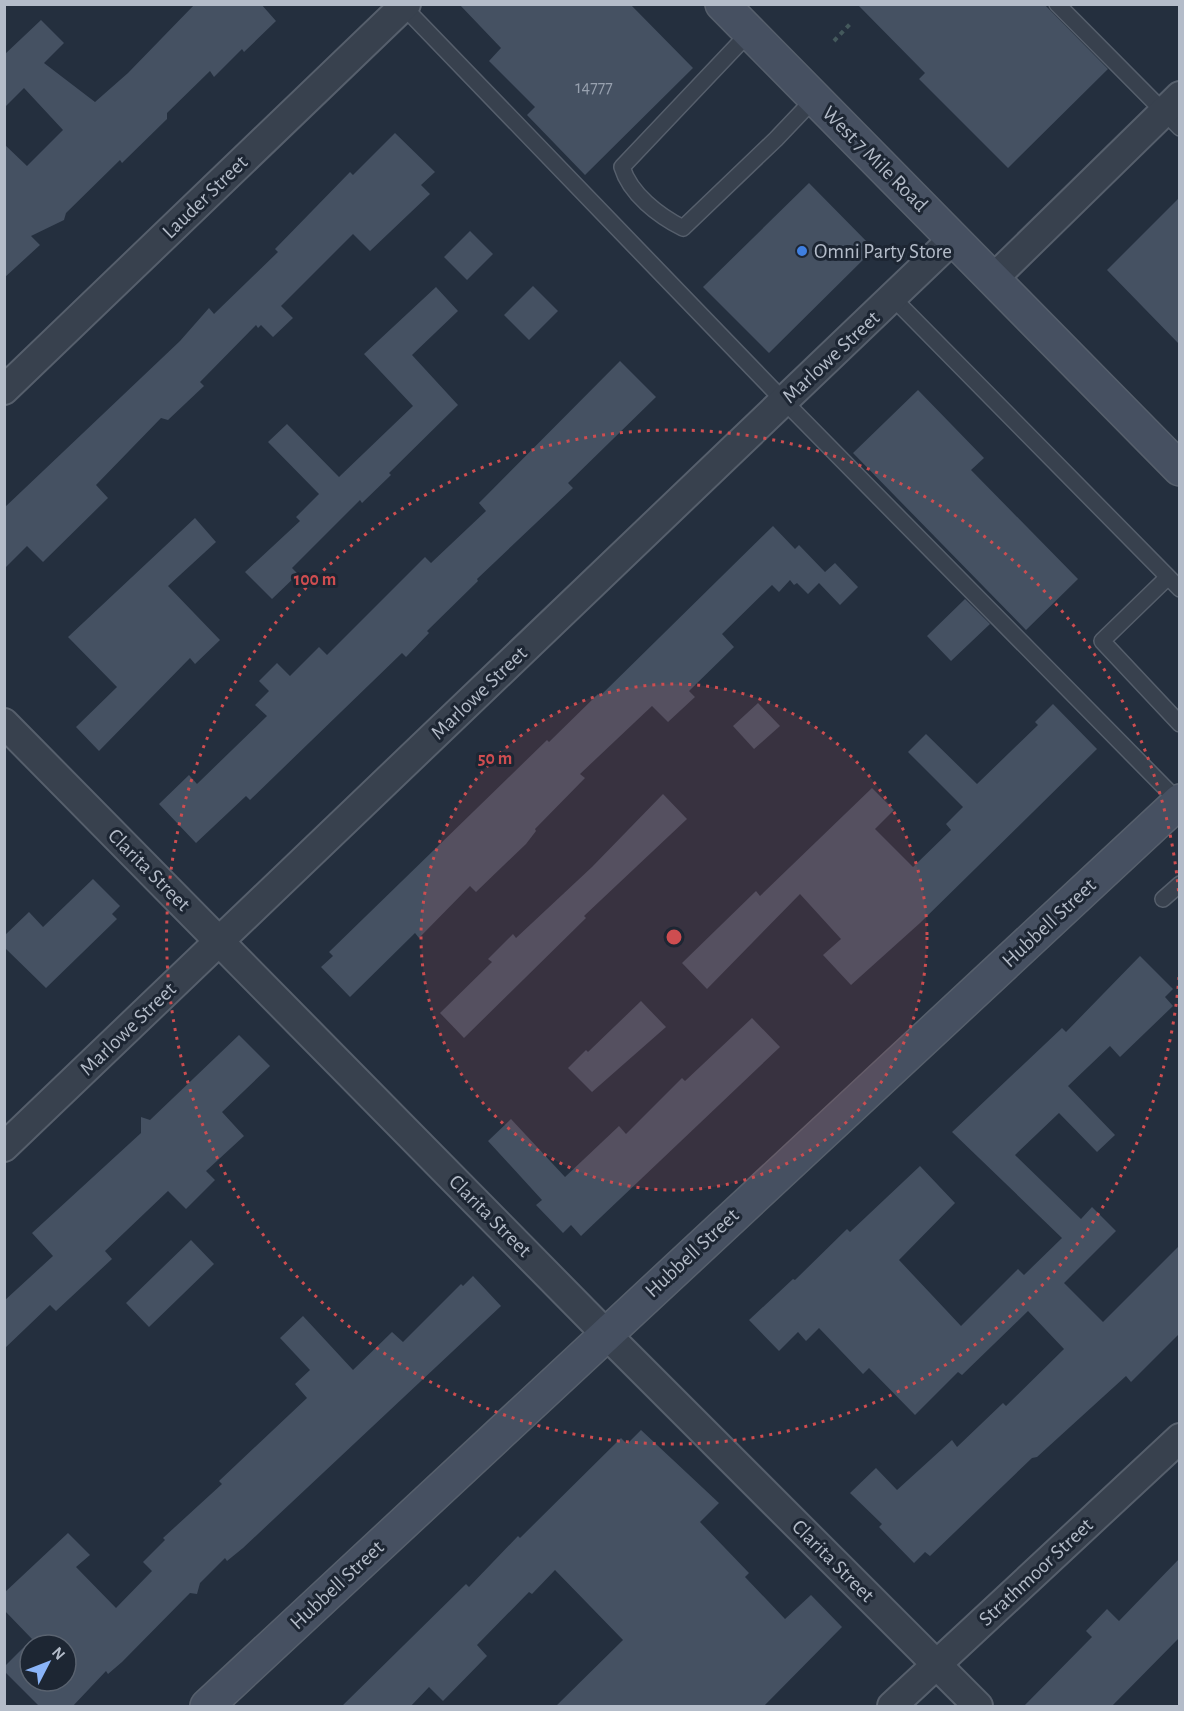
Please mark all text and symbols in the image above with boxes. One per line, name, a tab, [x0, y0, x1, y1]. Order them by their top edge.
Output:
house number: 14777	[575, 79, 613, 97]
street label: West 7 Mile Road	[818, 102, 932, 216]
street label: Lauder Street	[158, 151, 252, 243]
place label: Omni Party Store	[814, 241, 952, 262]
marker: Omni Party Store	[795, 244, 809, 258]
street label: Marlowe Street	[778, 307, 884, 407]
text: 100 m	[294, 571, 336, 589]
street label: Marlowe Street	[427, 642, 531, 744]
text: 50 m	[478, 750, 512, 768]
street label: Clarita Street	[104, 825, 194, 915]
street label: Hubbell Street	[998, 874, 1100, 971]
centre of rings	[664, 927, 684, 947]
street label: Marlowe Street	[76, 978, 180, 1080]
street label: Clarita Street	[445, 1171, 535, 1261]
street label: Hubbell Street	[641, 1204, 743, 1301]
street label: Strathmoor Street	[975, 1514, 1097, 1630]
street label: Clarita Street	[788, 1516, 878, 1606]
street label: Hubbell Street	[286, 1536, 388, 1633]
north arrow	[18, 1633, 78, 1693]
text: N	[49, 1644, 68, 1663]

